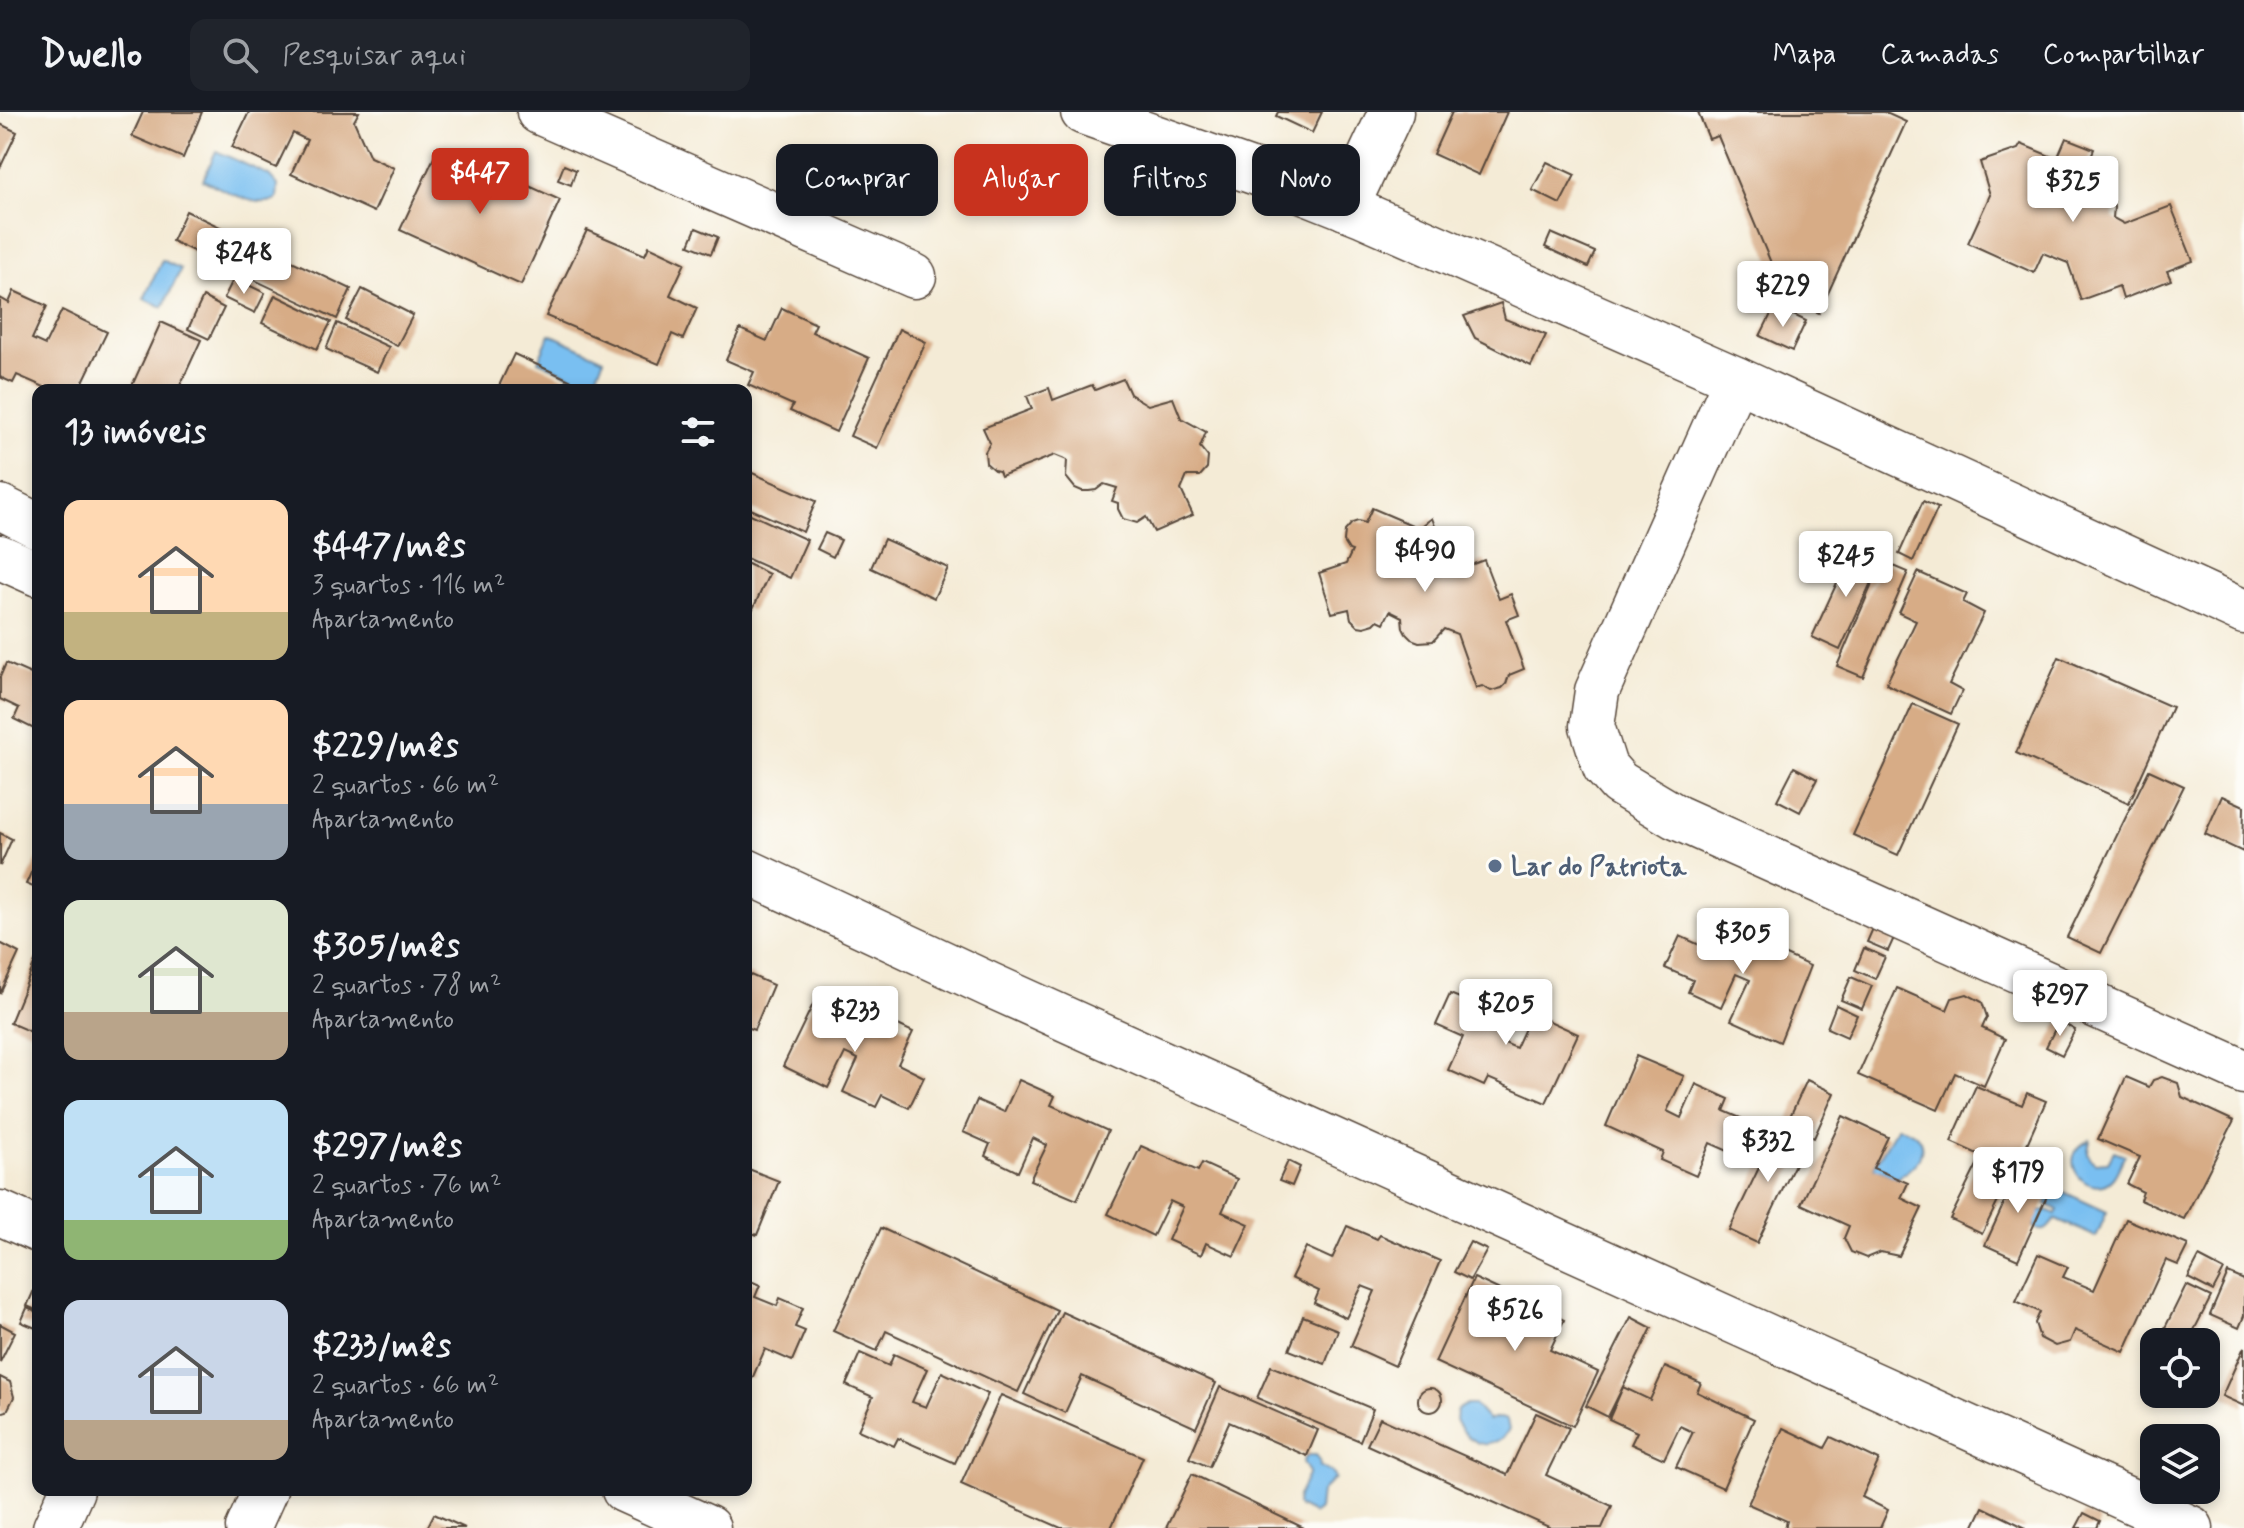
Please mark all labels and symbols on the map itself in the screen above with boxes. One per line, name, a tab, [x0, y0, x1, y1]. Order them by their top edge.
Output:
pin: $447	[433, 148, 527, 216]
pin: $325	[2026, 156, 2120, 224]
pin: $248	[197, 228, 291, 296]
pin: $229	[1736, 261, 1830, 329]
pin: $490	[1378, 526, 1472, 594]
pin: $245	[1799, 531, 1893, 599]
place label: Lar do Patriota	[1511, 851, 1688, 885]
marker: Lar do Patriota	[1486, 857, 1504, 875]
pin: $305	[1696, 908, 1790, 976]
pin: $297	[2013, 970, 2107, 1038]
pin: $205	[1459, 979, 1553, 1047]
pin: $233	[808, 986, 902, 1054]
pin: $332	[1721, 1116, 1815, 1184]
pin: $179	[1971, 1147, 2065, 1215]
pin: $526	[1468, 1285, 1562, 1353]

